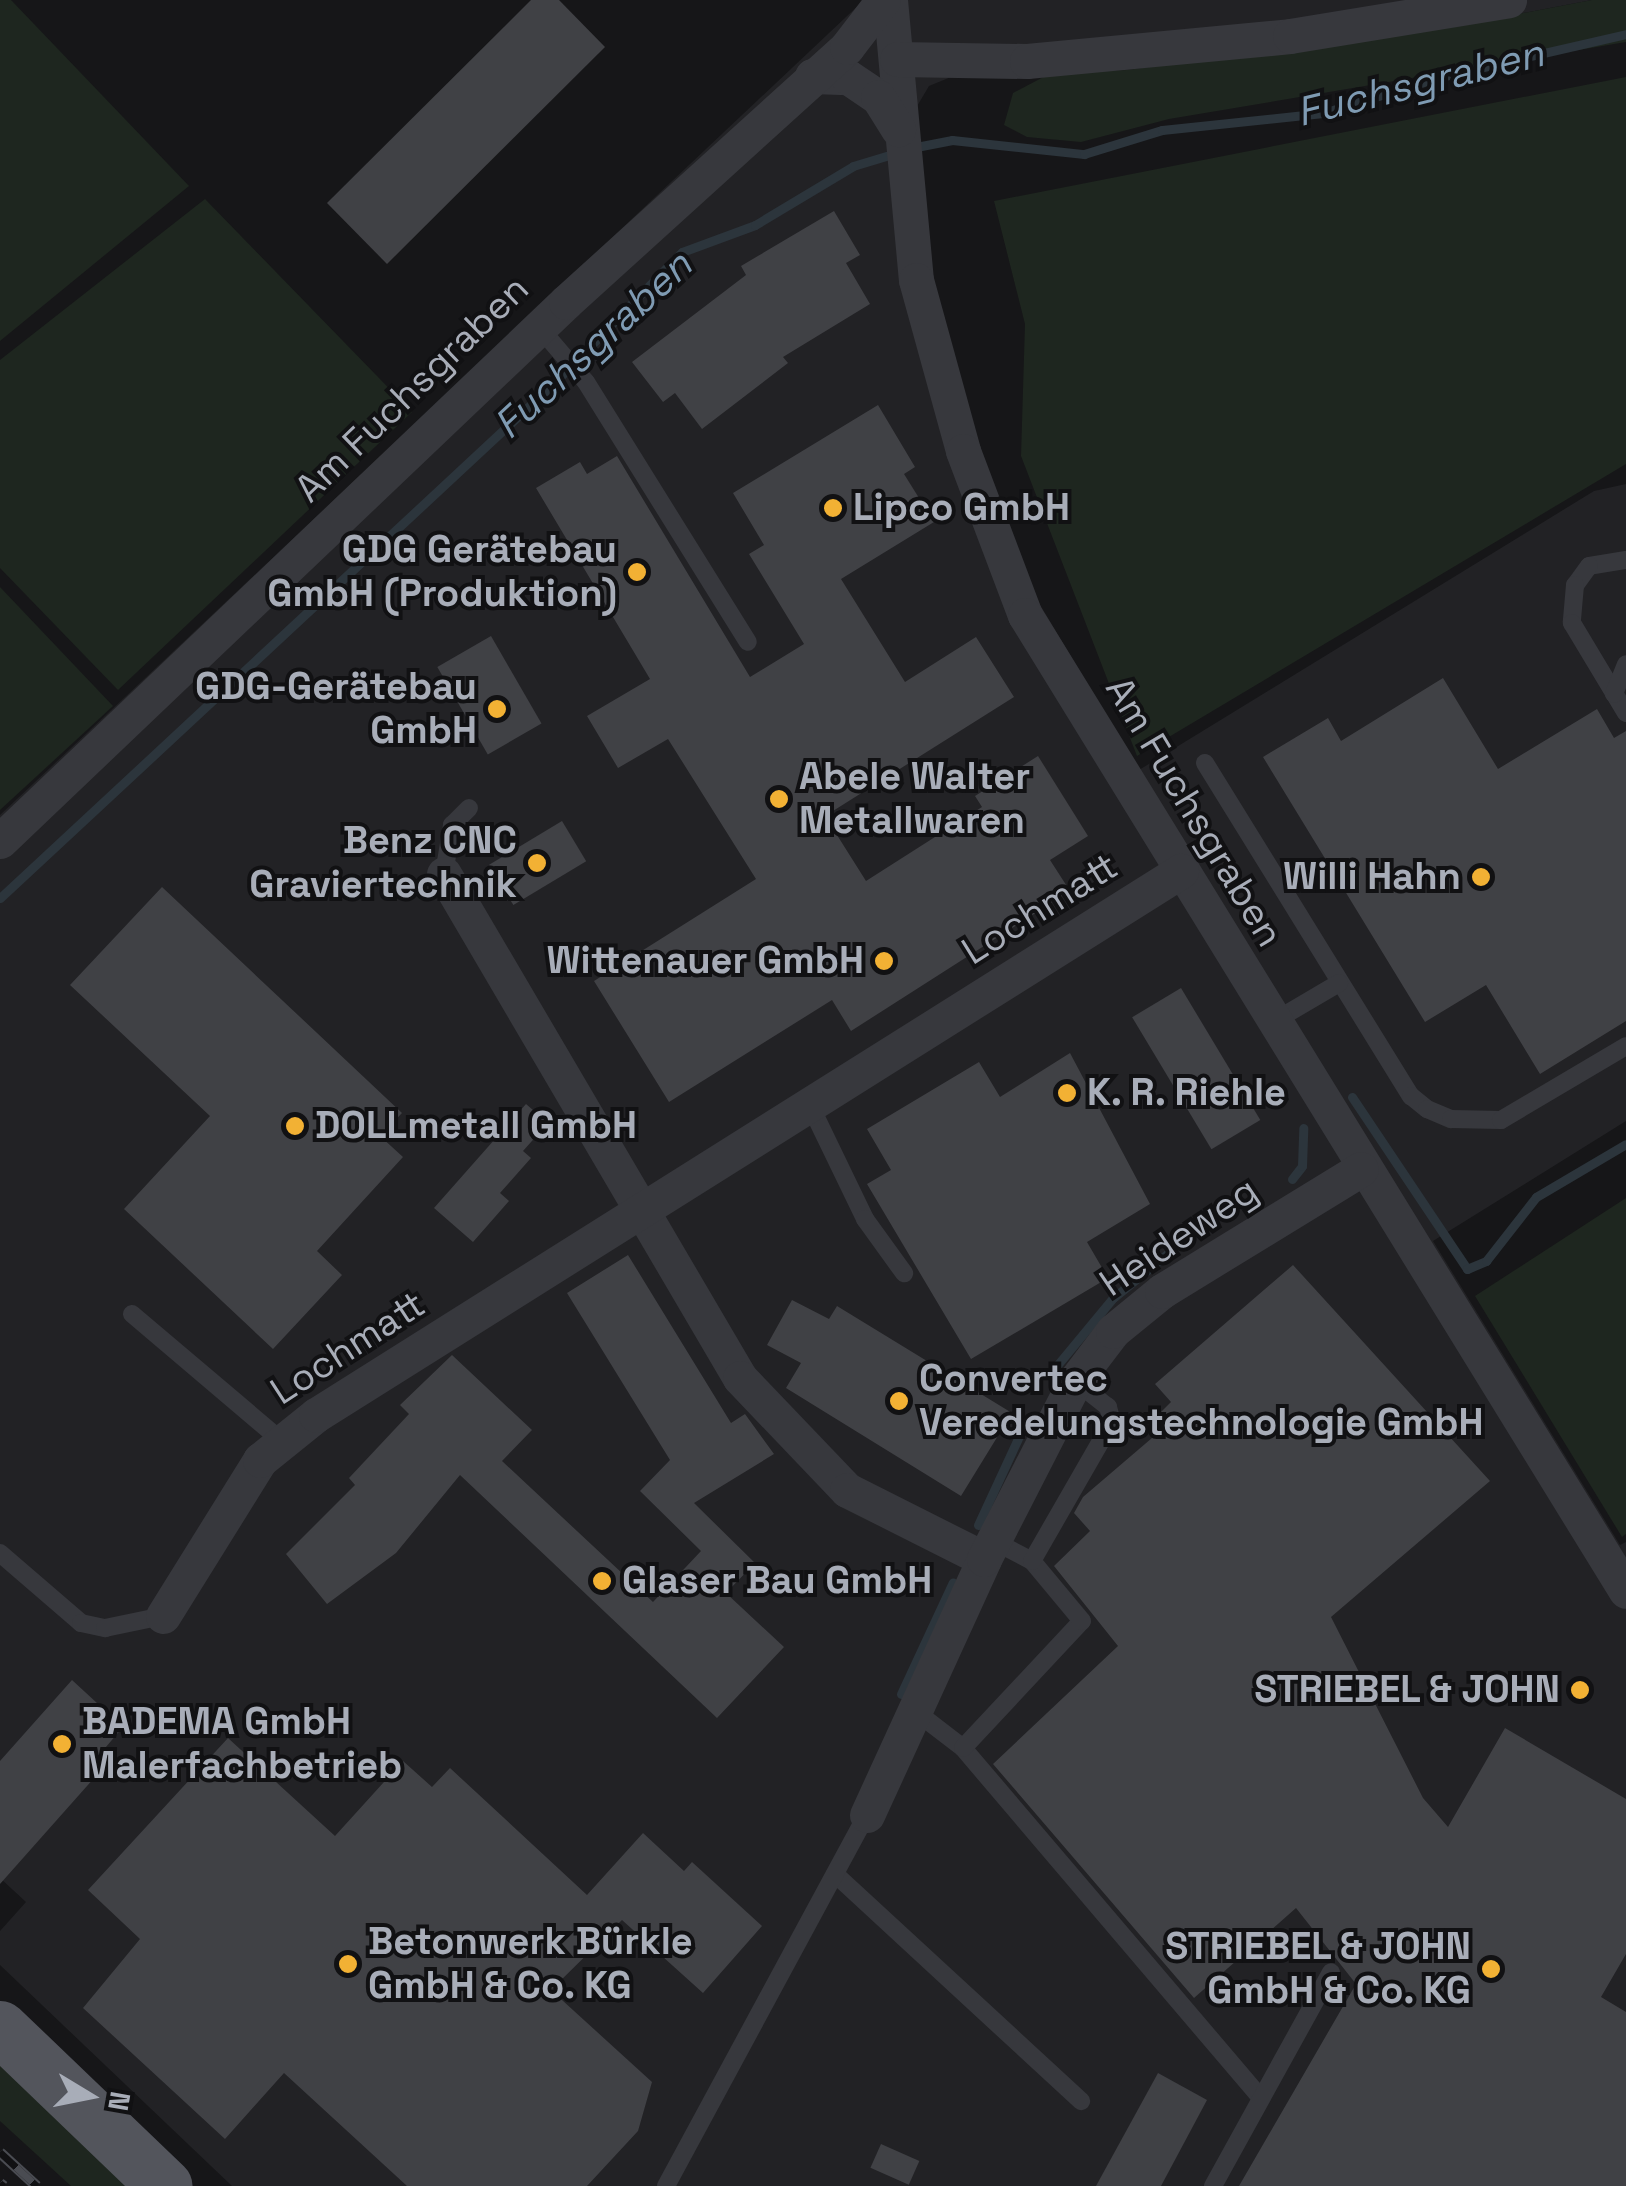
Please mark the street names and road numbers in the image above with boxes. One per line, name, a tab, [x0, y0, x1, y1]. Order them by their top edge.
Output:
street label: Am Fuchsgraben	[286, 266, 538, 512]
street label: Am Fuchsgraben	[1096, 669, 1292, 955]
street label: Lochmatt	[954, 843, 1126, 975]
street label: Heideweg	[1092, 1168, 1266, 1306]
street label: Lochmatt	[262, 1281, 434, 1415]

